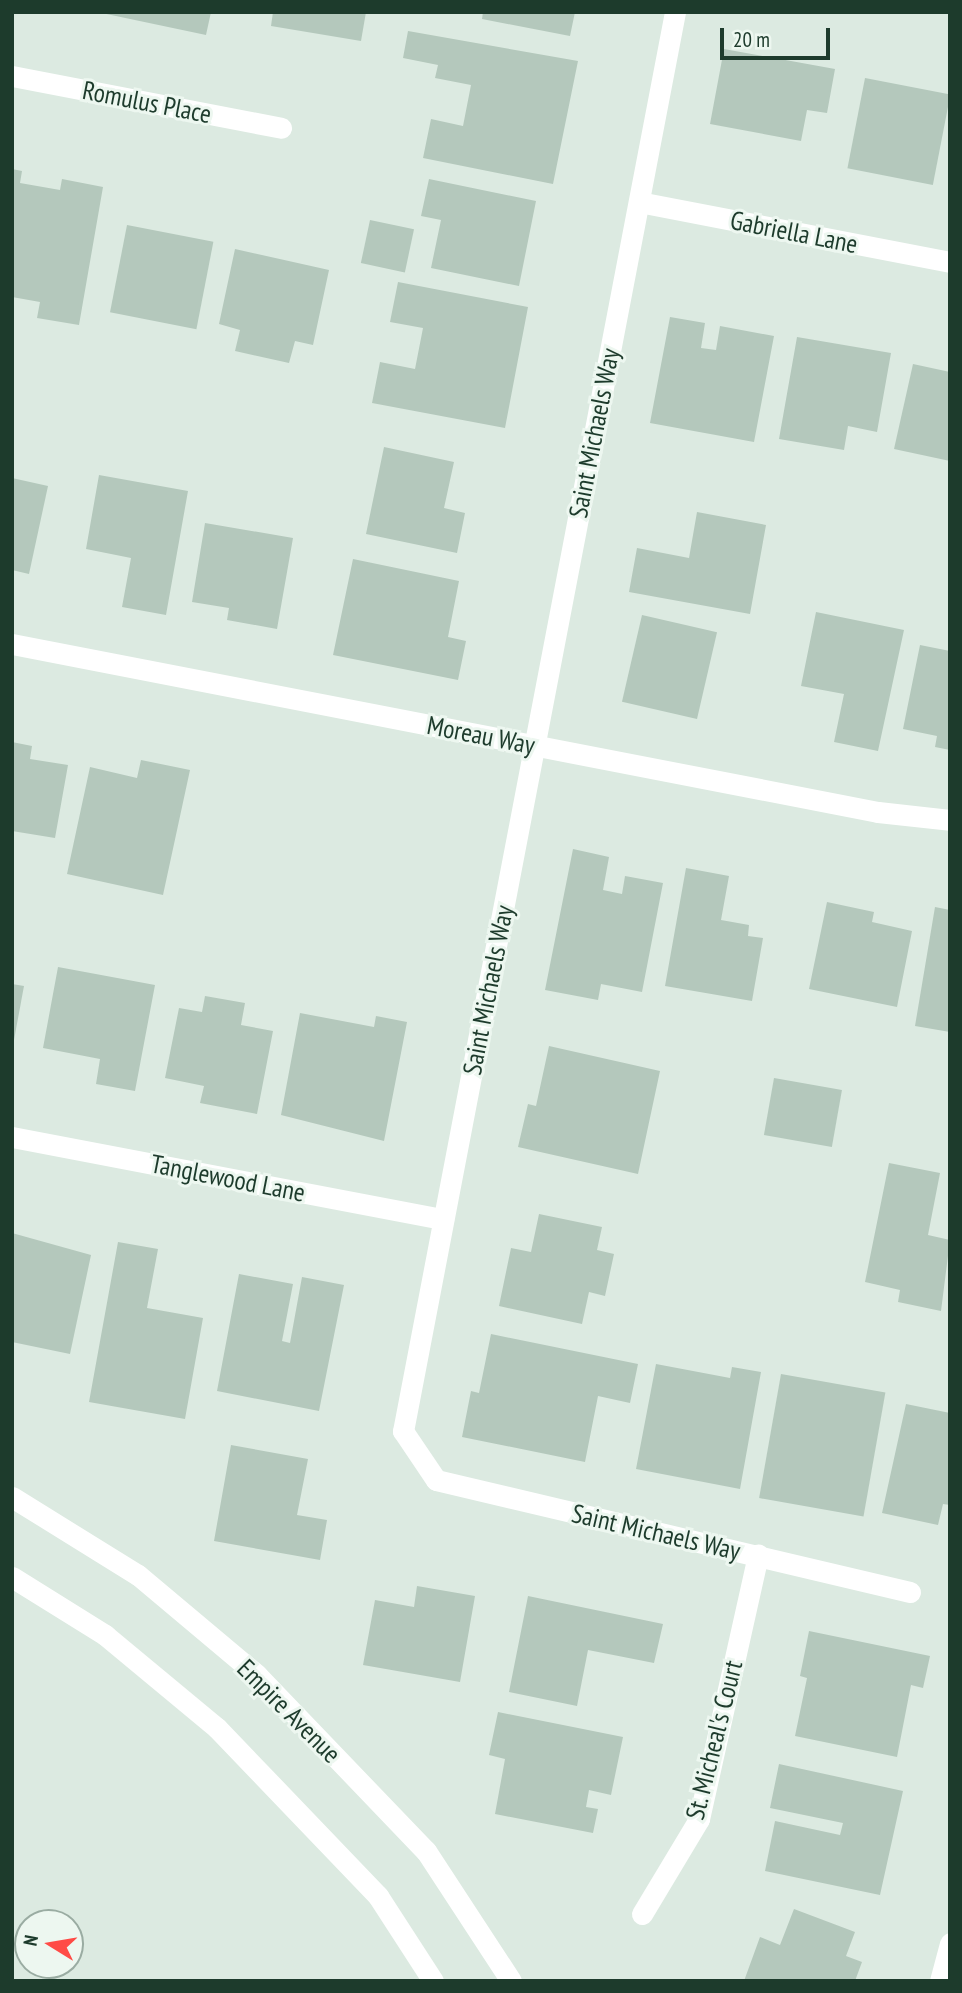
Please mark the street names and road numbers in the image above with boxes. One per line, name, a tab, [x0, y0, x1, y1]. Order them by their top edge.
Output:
street label: Romulus Place	[80, 74, 214, 130]
street label: Gabriella Lane	[728, 204, 860, 260]
street label: Saint Michaels Way	[562, 345, 626, 521]
street label: Moreau Way	[424, 709, 538, 761]
street label: Saint Michaels Way	[456, 902, 520, 1078]
street label: Tanglewood Lane	[148, 1148, 308, 1208]
street label: Saint Michaels Way	[568, 1497, 744, 1567]
street label: Empire Avenue	[231, 1653, 347, 1769]
street label: St. Micheal's Court	[679, 1656, 749, 1824]

